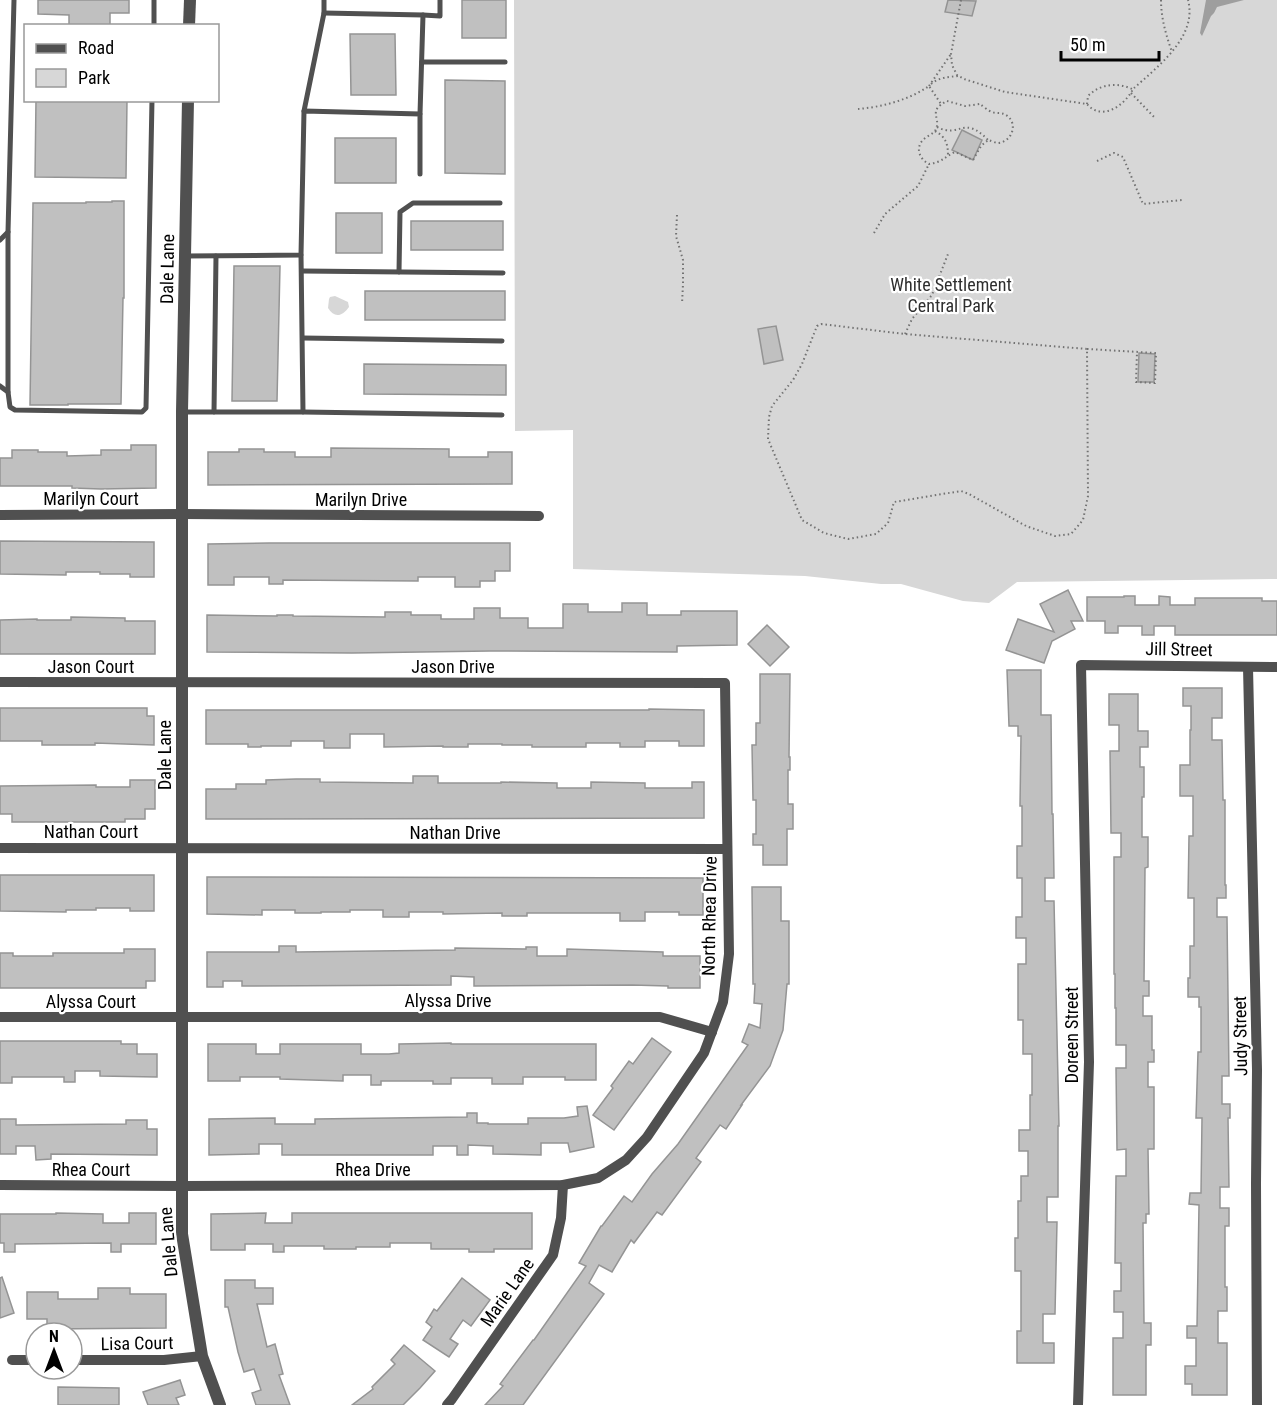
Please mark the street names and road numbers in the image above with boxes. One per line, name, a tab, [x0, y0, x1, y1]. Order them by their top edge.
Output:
street label: Dale Lane	[156, 234, 178, 304]
street label: Marilyn Court	[43, 488, 139, 509]
street label: Marilyn Drive	[315, 489, 407, 510]
street label: Jill Street	[1145, 638, 1213, 660]
street label: Jason Court	[48, 656, 134, 677]
street label: Jason Drive	[411, 656, 495, 677]
street label: Dale Lane	[154, 720, 175, 790]
street label: Nathan Court	[44, 821, 138, 842]
street label: Nathan Drive	[409, 822, 501, 843]
street label: North Rhea Drive	[697, 856, 721, 976]
street label: Doreen Street	[1061, 987, 1082, 1083]
street label: Alyssa Drive	[404, 990, 492, 1011]
street label: Alyssa Court	[46, 991, 136, 1012]
street label: Judy Street	[1229, 996, 1251, 1076]
street label: Rhea Court	[52, 1159, 130, 1180]
street label: Rhea Drive	[335, 1159, 411, 1180]
street label: Dale Lane	[154, 1206, 182, 1278]
street label: Marie Lane	[476, 1254, 538, 1330]
street label: Lisa Court	[100, 1332, 174, 1354]

